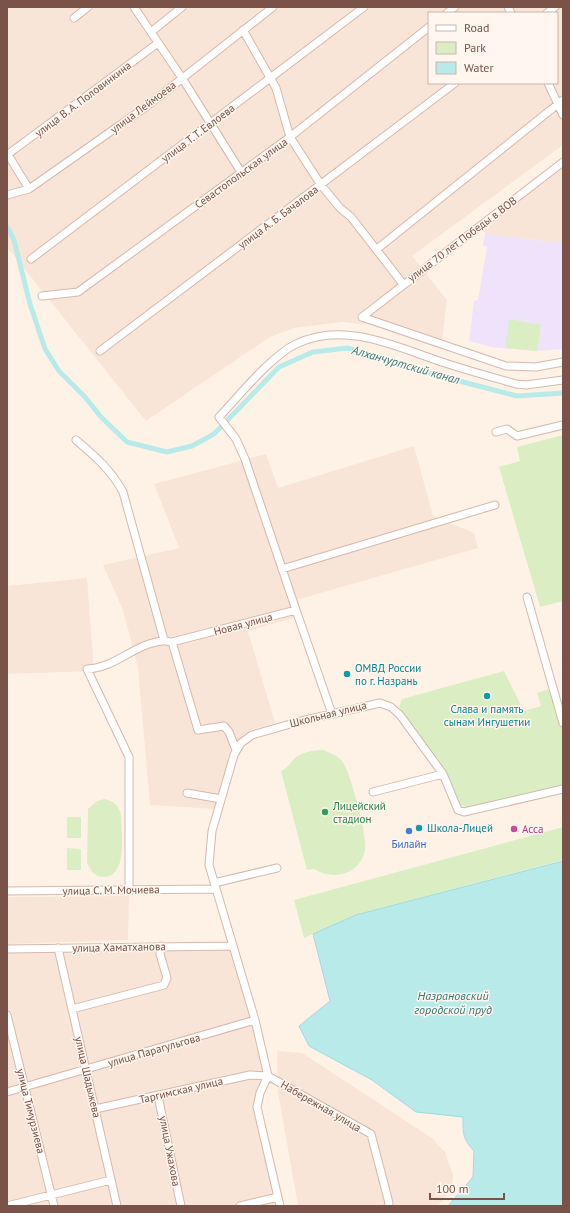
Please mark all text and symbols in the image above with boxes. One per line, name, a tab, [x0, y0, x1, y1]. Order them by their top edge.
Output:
legend	[428, 12, 558, 84]
text: Road	[464, 20, 489, 35]
text: Park	[464, 40, 486, 55]
street label: улица В. А. Половинкина	[32, 58, 134, 140]
text: Water	[464, 60, 494, 75]
street label: улица Леймоева	[107, 78, 179, 136]
street label: улица Т. Т. Евлоева	[158, 101, 238, 165]
street label: Севастопольская улица	[192, 135, 290, 211]
street label: улица А. Б. Бачалова	[235, 182, 321, 252]
street label: улица 70 лет Победы в ВОВ	[405, 193, 519, 285]
water label: Алханчуртский канал	[350, 342, 462, 387]
street label: Новая улица	[212, 609, 274, 639]
place label: ОМВД России по г. Назрань	[355, 661, 421, 688]
marker: ОМВД России по г. Назрань	[342, 669, 352, 679]
marker: Слава и память сынам Ингушетии	[482, 691, 492, 701]
street label: Школьная улица	[288, 698, 368, 730]
place label: Слава и память сынам Ингушетии	[444, 702, 530, 729]
place label: Лицейский стадион	[332, 799, 386, 826]
marker: Лицейский стадион	[320, 807, 330, 817]
place label: Школа-Лицей	[427, 821, 493, 835]
place label: Асса	[522, 822, 543, 836]
marker: Школа-Лицей	[414, 823, 424, 833]
marker: Асса	[509, 824, 519, 834]
marker: Билайн	[404, 826, 414, 836]
place label: Билайн	[392, 837, 427, 851]
street label: улица С. М. Мочиева	[62, 882, 160, 898]
street label: улица Хаматханова	[72, 939, 166, 955]
water label: Назрановский городской пруд	[414, 988, 492, 1017]
street label: улица Парагульгова	[106, 1030, 202, 1070]
street label: улица Шадыжева	[72, 1035, 104, 1119]
street label: улица Тимурзиева	[14, 1067, 48, 1155]
street label: Таргимская улица	[138, 1074, 224, 1106]
street label: Набережная улица	[278, 1077, 364, 1135]
street label: улица Ужахова	[156, 1115, 184, 1187]
scale bar	[430, 1175, 504, 1201]
text: 100 m	[436, 1181, 469, 1196]

